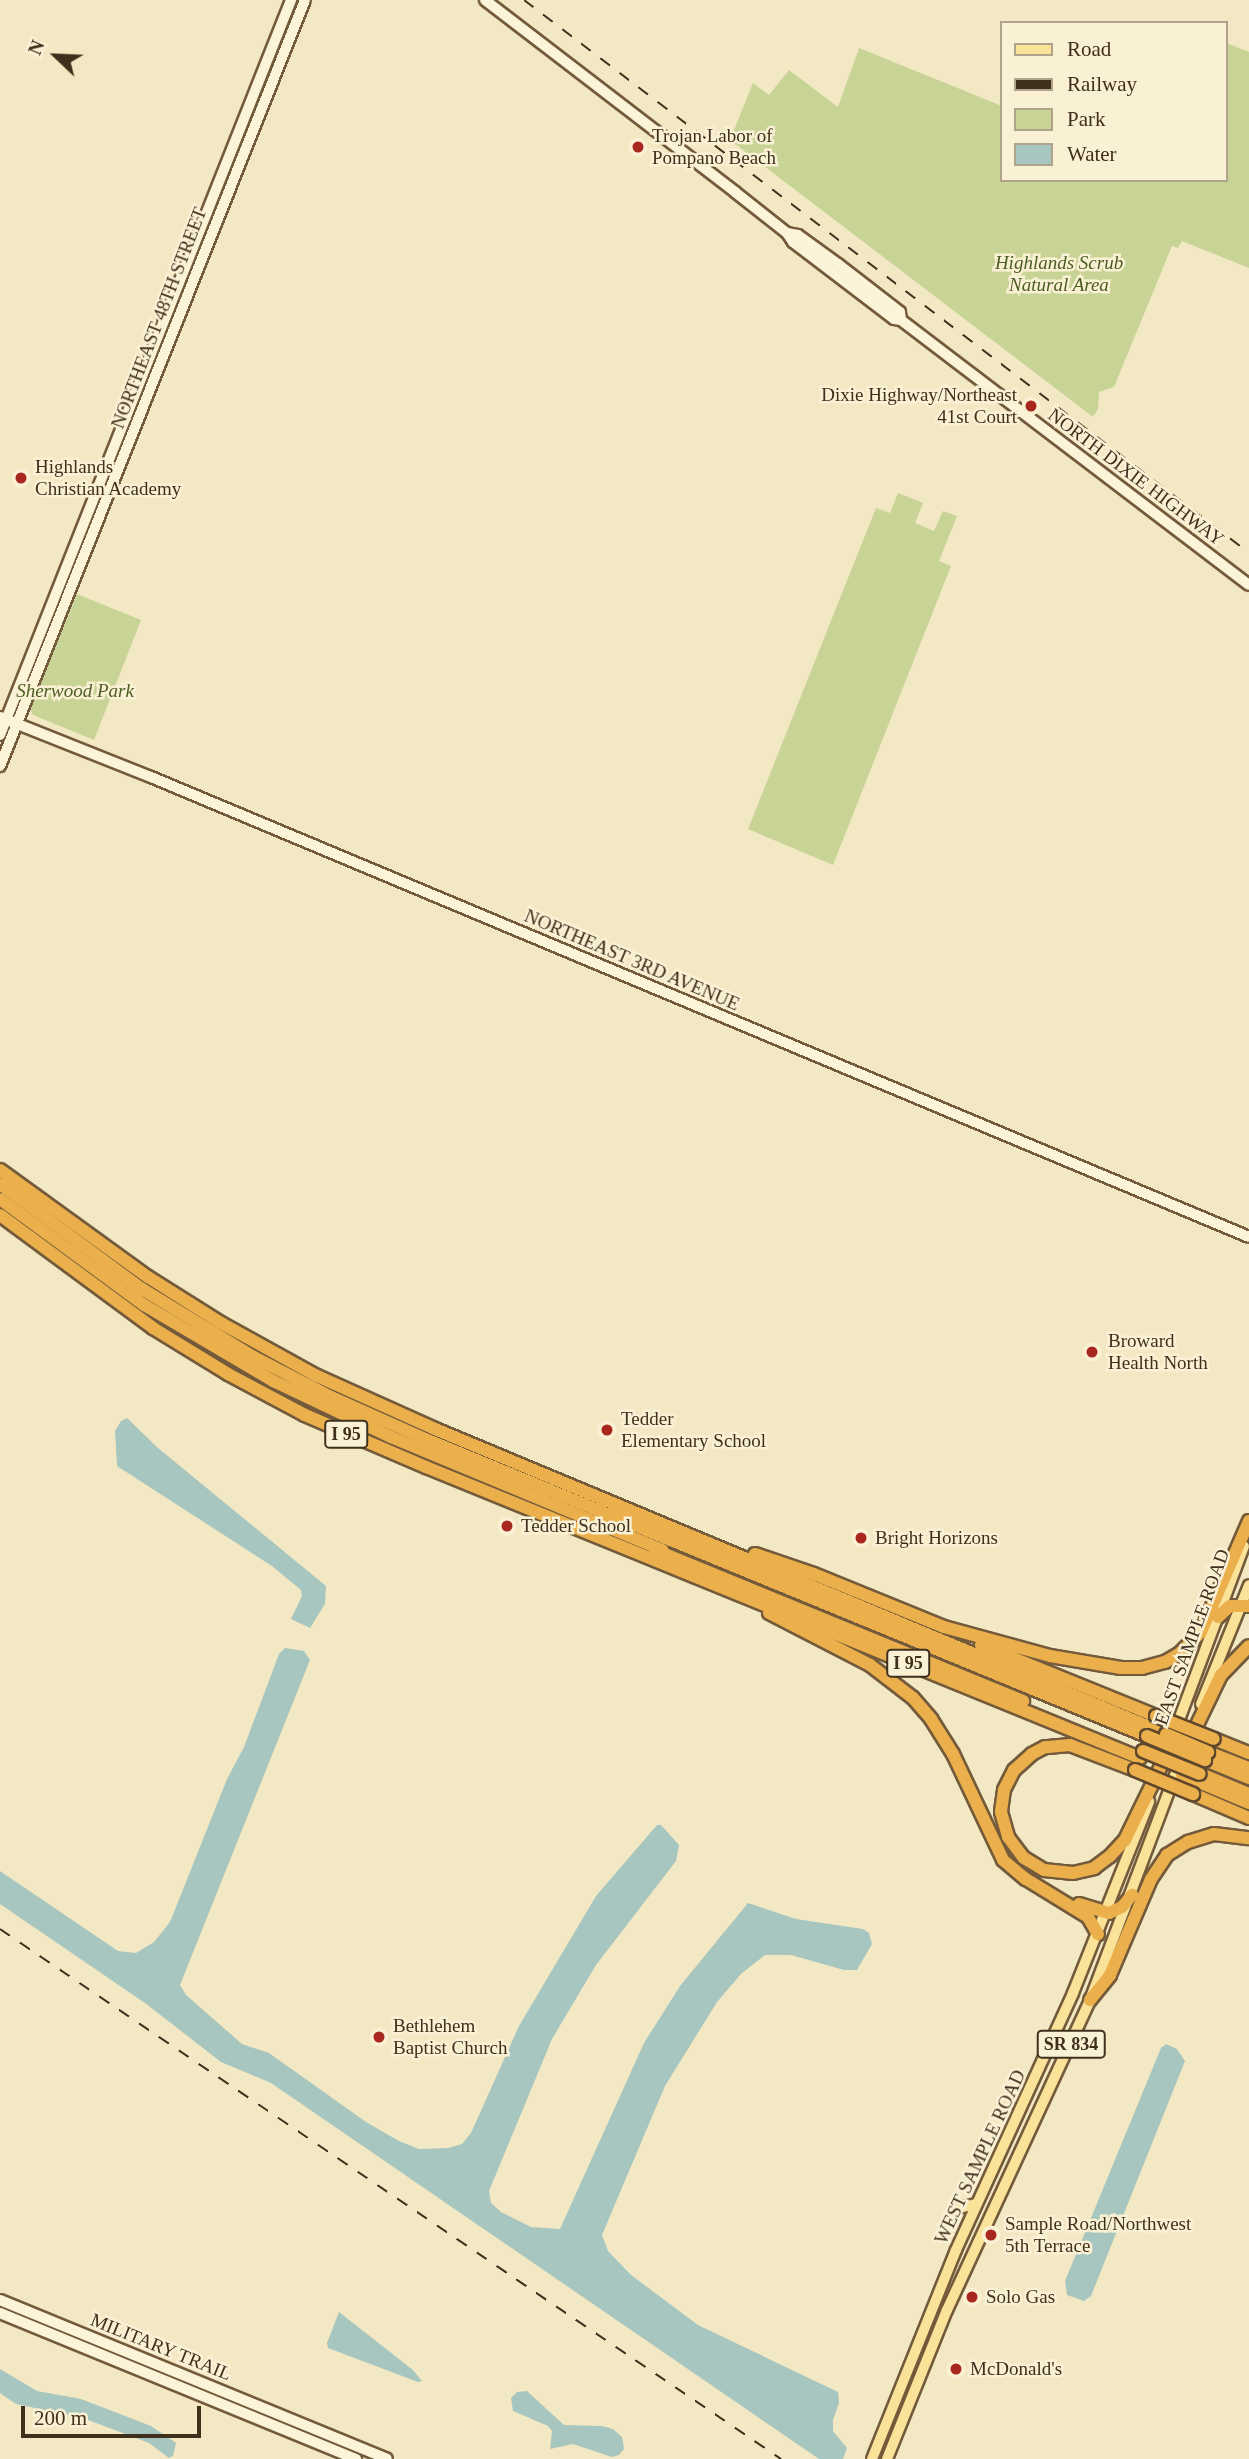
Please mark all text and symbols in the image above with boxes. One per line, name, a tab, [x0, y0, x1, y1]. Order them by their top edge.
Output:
north arrow	[21, 21, 91, 91]
legend	[1000, 21, 1228, 182]
text: N	[24, 37, 49, 58]
text: Road	[1067, 37, 1111, 61]
text: Railway	[1067, 72, 1137, 96]
text: Park	[1067, 107, 1106, 131]
place label: Trojan Labor of Pompano Beach	[652, 125, 776, 169]
marker: Trojan Labor of Pompano Beach	[630, 139, 646, 155]
text: Water	[1067, 142, 1117, 166]
street label: NORTHEAST 48TH STREET	[106, 204, 212, 432]
park label: Highlands Scrub Natural Area	[995, 252, 1123, 296]
place label: Dixie Highway/Northeast 41st Court	[821, 384, 1017, 428]
marker: Dixie Highway/Northeast 41st Court	[1023, 398, 1039, 414]
street label: NORTH DIXIE HIGHWAY	[1043, 403, 1229, 551]
place label: Highlands Christian Academy	[35, 456, 182, 500]
marker: Highlands Christian Academy	[13, 470, 29, 486]
park label: Sherwood Park	[16, 680, 134, 702]
street label: NORTHEAST 3RD AVENUE	[520, 904, 744, 1016]
place label: Broward Health North	[1108, 1330, 1208, 1374]
marker: Broward Health North	[1082, 1342, 1102, 1362]
place label: Tedder Elementary School	[621, 1408, 766, 1452]
road number: I 95	[323, 1420, 369, 1448]
marker: Tedder Elementary School	[599, 1422, 615, 1438]
place label: Tedder School	[521, 1515, 631, 1537]
marker: Tedder School	[499, 1518, 515, 1534]
place label: Bright Horizons	[875, 1527, 998, 1549]
marker: Bright Horizons	[853, 1530, 869, 1546]
street label: EAST SAMPLE ROAD	[1150, 1546, 1234, 1728]
road number: I 95	[885, 1648, 931, 1678]
place label: Bethlehem Baptist Church	[393, 2015, 508, 2059]
marker: Bethlehem Baptist Church	[371, 2029, 387, 2045]
road number: SR 834	[1036, 2030, 1106, 2058]
street label: WEST SAMPLE ROAD	[930, 2066, 1030, 2248]
place label: Sample Road/Northwest 5th Terrace	[1005, 2213, 1191, 2257]
marker: Sample Road/Northwest 5th Terrace	[983, 2227, 999, 2243]
place label: Solo Gas	[986, 2286, 1055, 2308]
marker: Solo Gas	[964, 2289, 980, 2305]
street label: MILITARY TRAIL	[87, 2308, 235, 2386]
place label: McDonald's	[970, 2358, 1062, 2380]
marker: McDonald's	[948, 2361, 964, 2377]
scale bar	[24, 2392, 205, 2436]
text: 200 m	[34, 2406, 87, 2430]

